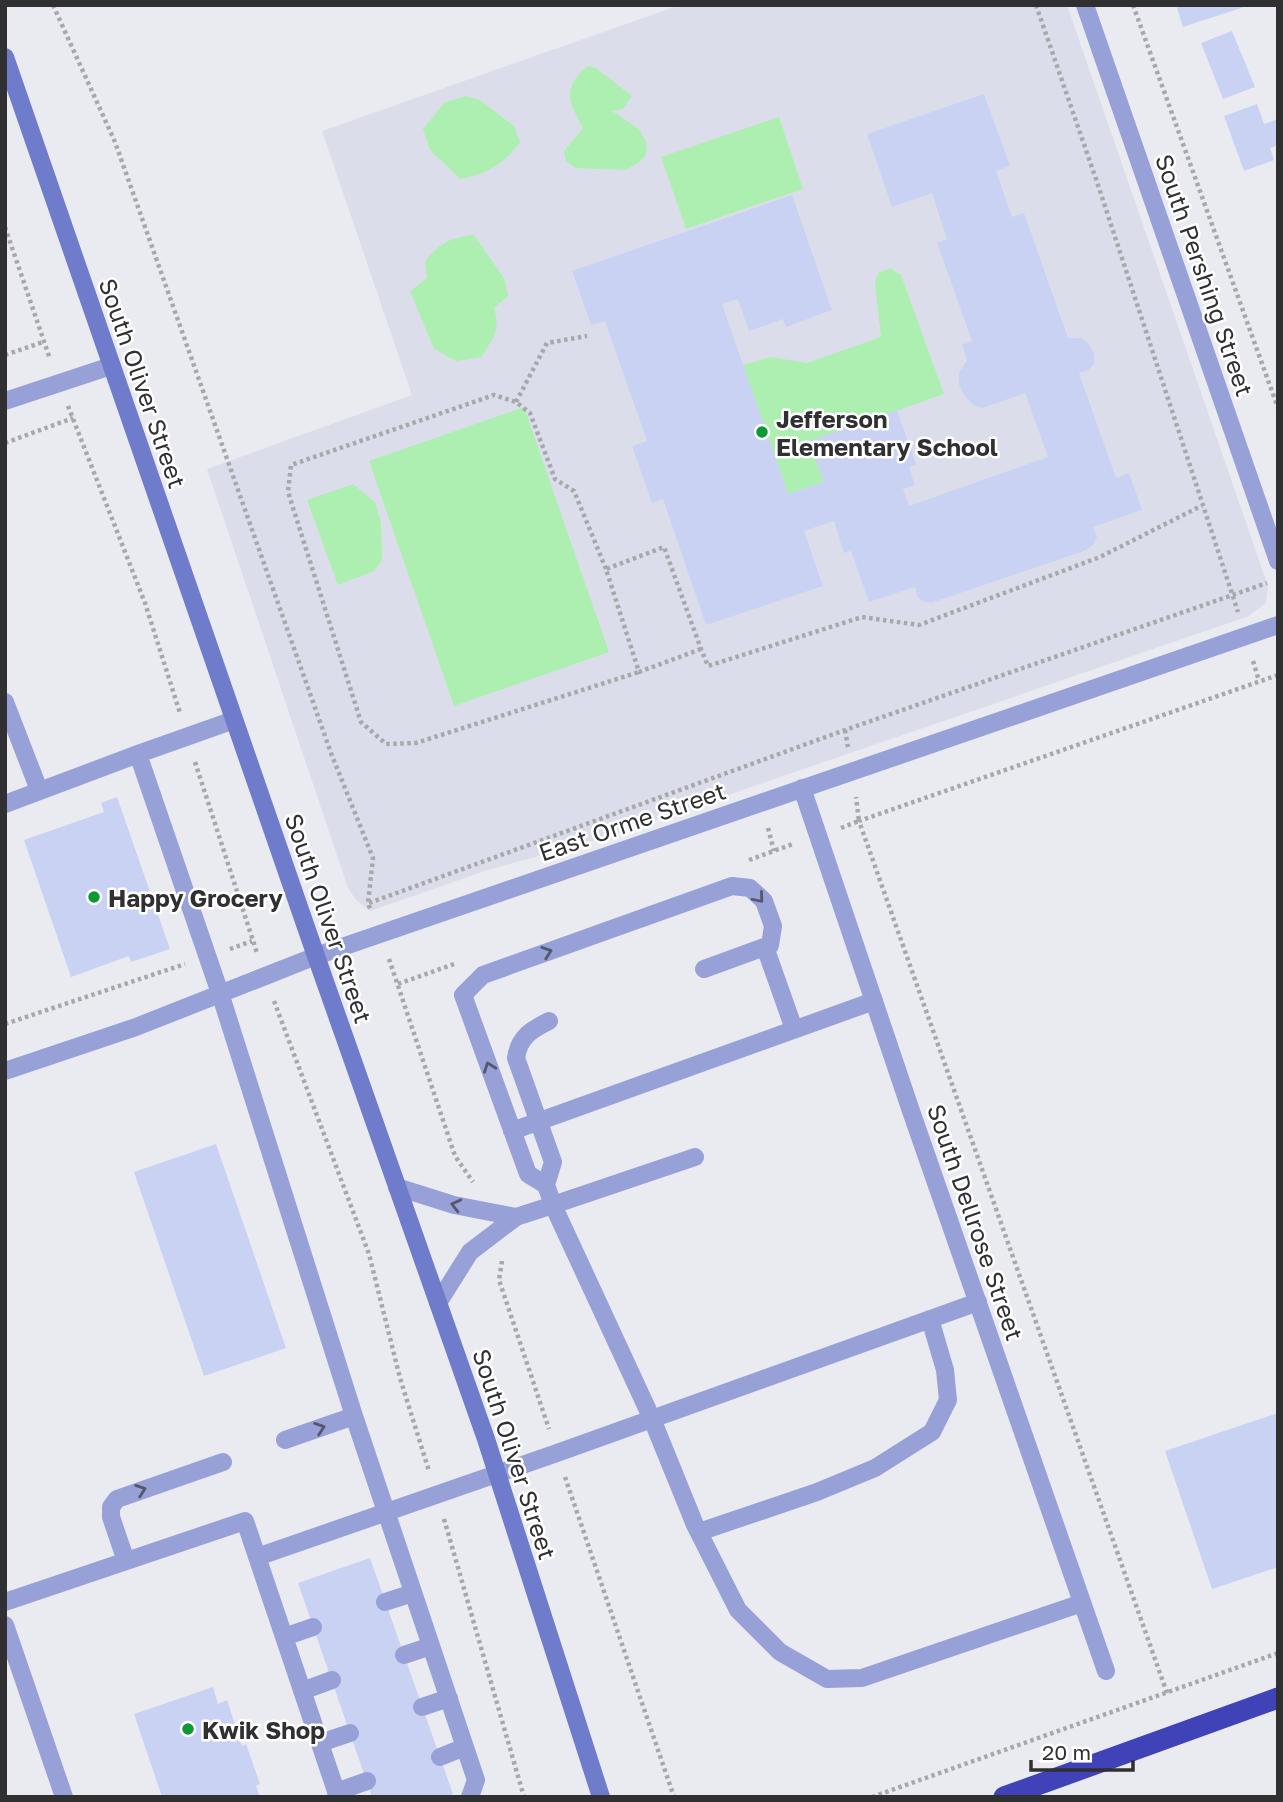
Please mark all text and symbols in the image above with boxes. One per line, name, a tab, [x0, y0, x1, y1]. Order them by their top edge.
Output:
street label: South Pershing Street	[1150, 150, 1260, 400]
street label: South Oliver Street	[94, 274, 192, 492]
place label: Jefferson Elementary School	[776, 404, 998, 461]
marker: Jefferson Elementary School	[754, 424, 770, 440]
street label: East Orme Street	[535, 775, 729, 867]
street label: South Oliver Street	[280, 809, 378, 1027]
place label: Happy Grocery	[108, 883, 284, 912]
marker: Happy Grocery	[86, 889, 102, 905]
one-way arrow	[750, 890, 763, 903]
one-way arrow	[541, 946, 553, 960]
one-way arrow	[483, 1061, 497, 1073]
street label: South Dellrose Street	[922, 1100, 1030, 1344]
one-way arrow	[450, 1199, 462, 1213]
street label: South Oliver Street	[467, 1345, 563, 1563]
one-way arrow	[313, 1422, 325, 1436]
one-way arrow	[135, 1484, 147, 1498]
place label: Kwik Shop	[202, 1715, 325, 1744]
marker: Kwik Shop	[180, 1721, 196, 1737]
scale bar	[1031, 1728, 1132, 1772]
text: 20 m	[1042, 1739, 1091, 1765]

